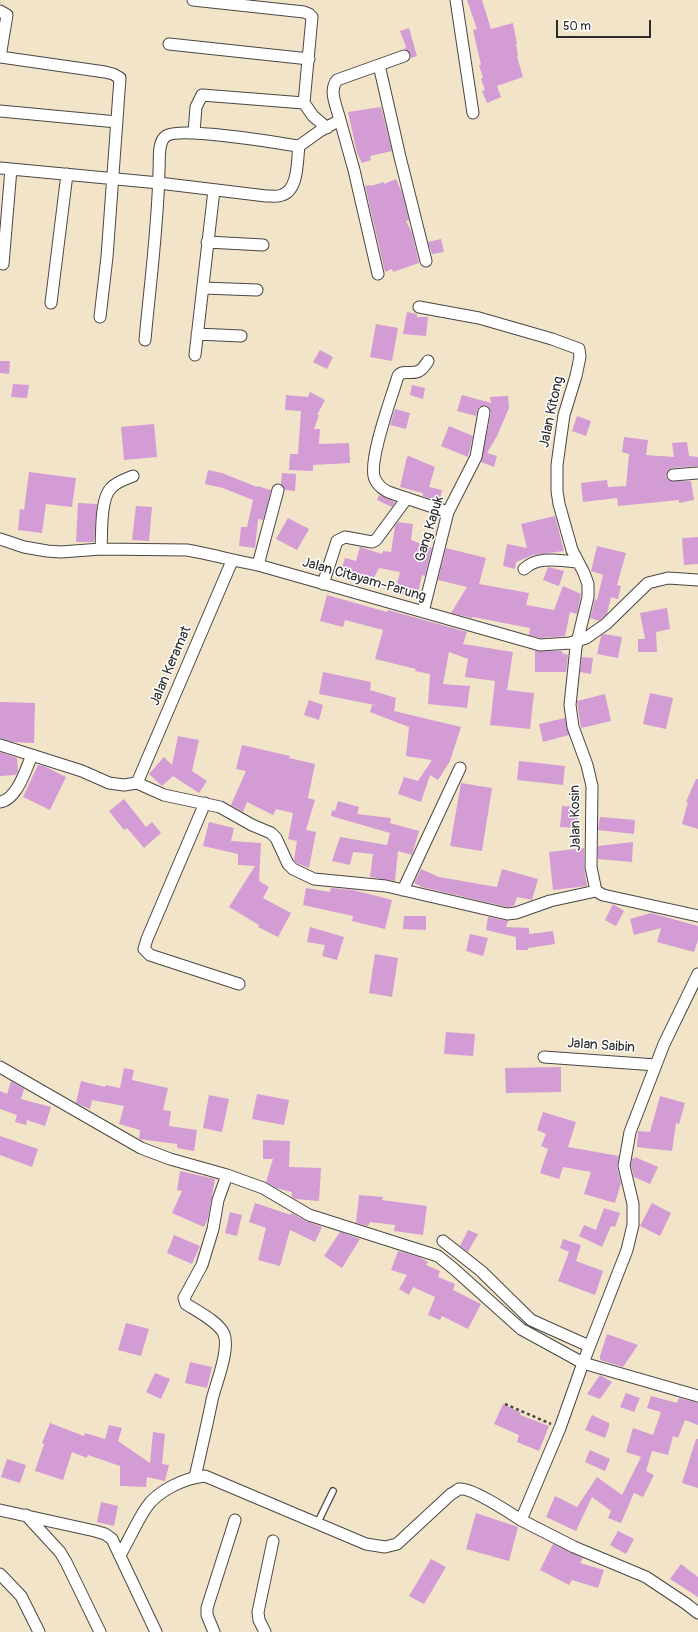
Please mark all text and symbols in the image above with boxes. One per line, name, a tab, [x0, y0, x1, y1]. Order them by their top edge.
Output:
scale bar	[558, 12, 653, 38]
text: 50 m	[563, 19, 591, 34]
street label: Jalan Kitong	[536, 375, 568, 449]
street label: Gang Kapuk	[412, 494, 448, 564]
street label: Jalan Citayam-Parung	[300, 554, 428, 606]
street label: Jalan Keramat	[147, 624, 195, 708]
street label: Jalan Kosin	[567, 785, 585, 851]
street label: Jalan Saibin	[567, 1035, 635, 1057]

